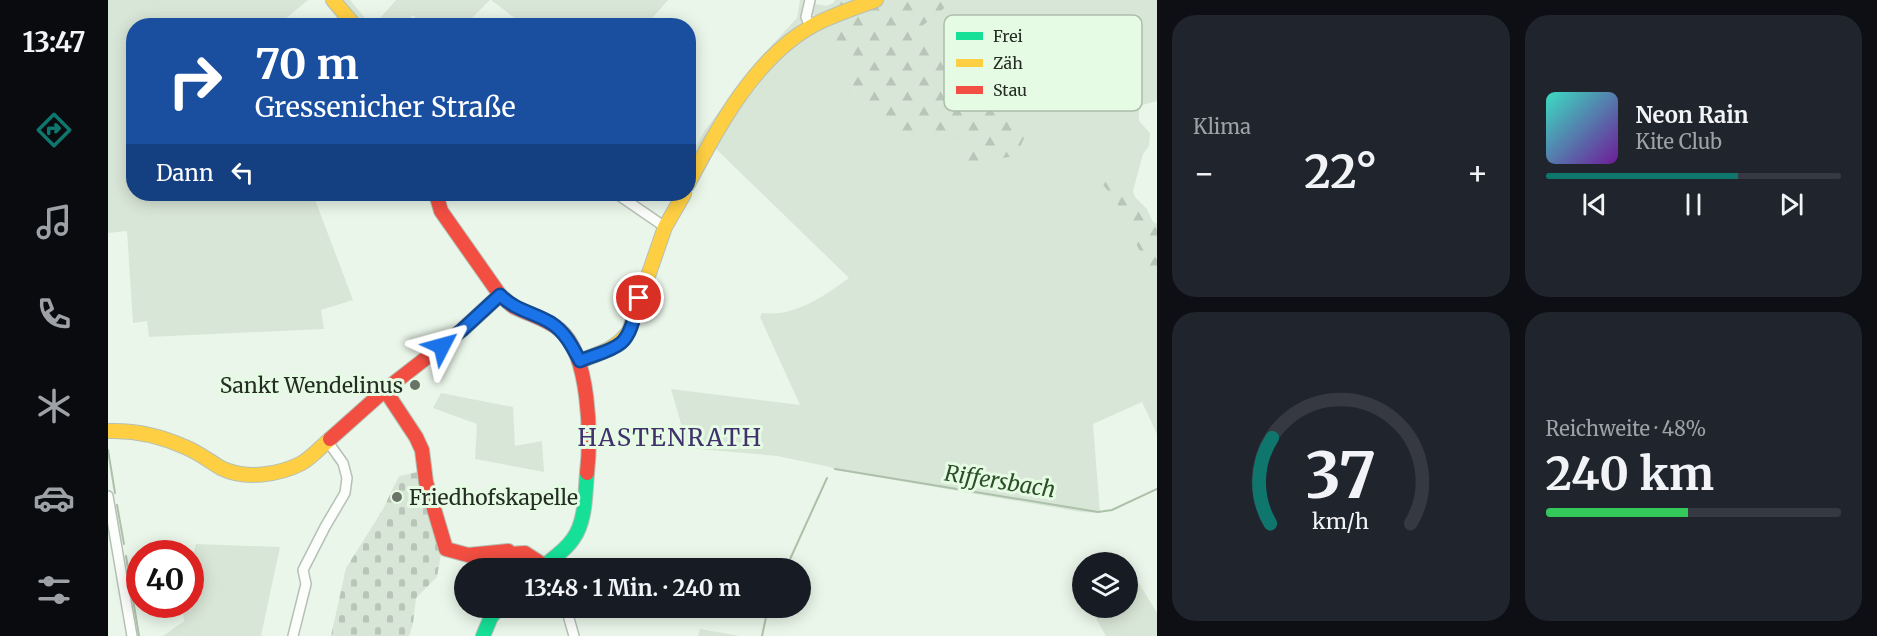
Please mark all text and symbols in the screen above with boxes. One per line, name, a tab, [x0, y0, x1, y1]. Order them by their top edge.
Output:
legend	[944, 15, 1142, 111]
text: 13:47	[23, 25, 85, 59]
text: Frei	[993, 26, 1023, 46]
text: 70 m	[255, 38, 359, 90]
icon: right	[156, 42, 234, 120]
text: Zäh	[993, 53, 1023, 73]
text: Stau	[993, 80, 1027, 100]
text: Gressenicher Straße	[255, 90, 516, 124]
text: Neon Rain	[1636, 101, 1749, 129]
icon: directions	[33, 109, 75, 151]
text: Klima	[1193, 114, 1251, 139]
text: Kite Club	[1636, 129, 1722, 154]
text: 22°	[1304, 144, 1377, 200]
text: −	[1193, 153, 1215, 194]
text: +	[1466, 153, 1489, 194]
icon: left	[226, 156, 259, 189]
text: Dann	[156, 159, 214, 187]
icon: previous	[1578, 188, 1611, 221]
icon: pause	[1677, 188, 1710, 221]
icon: next	[1775, 188, 1808, 221]
icon: music	[33, 201, 75, 243]
pin	[613, 272, 664, 323]
icon: arrive	[622, 281, 655, 314]
icon: phone	[33, 293, 75, 335]
position arrow	[410, 314, 474, 378]
place label: Sankt Wendelinus	[220, 372, 403, 399]
marker: Sankt Wendelinus	[408, 378, 422, 392]
icon: climate	[33, 385, 75, 427]
text: Reichweite · 48%	[1546, 416, 1706, 441]
district label: HASTENRATH	[577, 422, 763, 453]
text: 37	[1305, 437, 1376, 515]
text: 240 km	[1546, 446, 1714, 502]
water label: Riffersbach	[943, 458, 1057, 504]
icon: car	[33, 477, 75, 519]
place label: Friedhofskapelle	[409, 484, 578, 511]
marker: Friedhofskapelle	[390, 490, 404, 504]
text: km/h	[1312, 508, 1369, 535]
speed limit sign: 40	[126, 540, 204, 618]
map controls	[1072, 552, 1138, 618]
button: layers	[1072, 552, 1138, 618]
icon: filters	[33, 569, 75, 611]
text: 13:48 · 1 Min. · 240 m	[524, 574, 741, 602]

